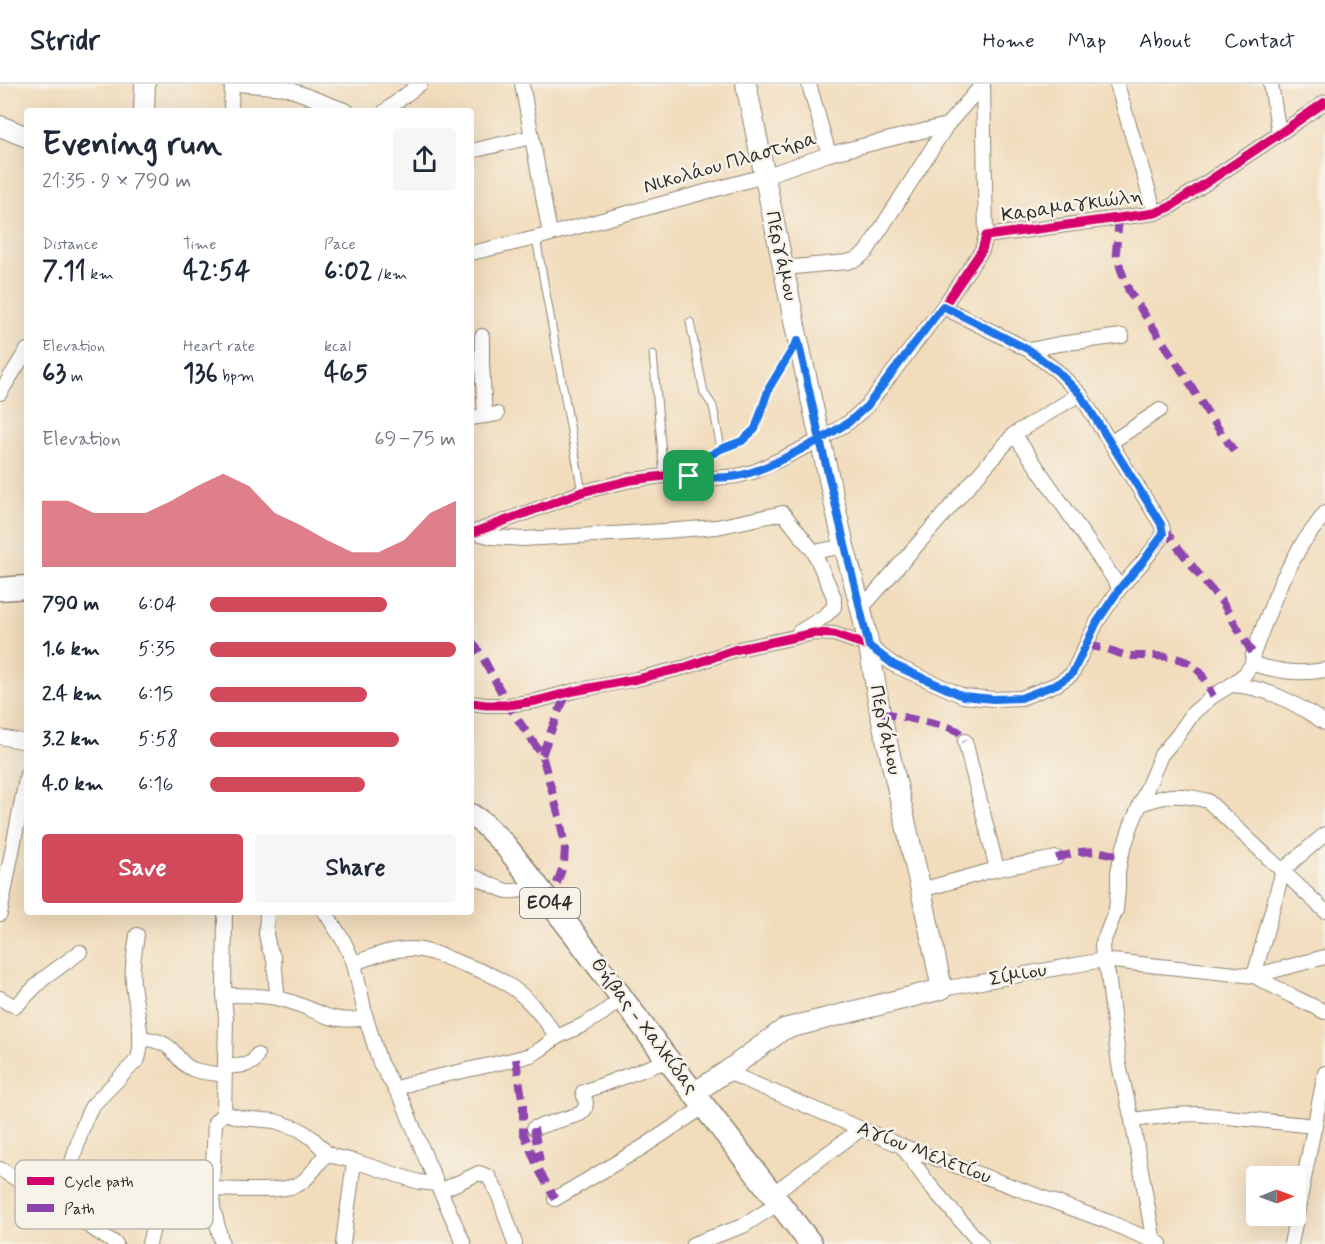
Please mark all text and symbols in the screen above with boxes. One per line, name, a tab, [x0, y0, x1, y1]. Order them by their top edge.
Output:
text: Stridr	[30, 23, 100, 60]
text: Home	[983, 27, 1035, 55]
text: Map	[1068, 27, 1106, 55]
text: About	[1139, 27, 1191, 55]
text: Contact	[1224, 27, 1295, 55]
text: Evening run	[42, 123, 222, 167]
street label: Νικολάου Πλαστήρα	[640, 125, 820, 201]
button: share	[393, 128, 456, 191]
text: 21:35 · 9 × 790 m	[42, 168, 191, 195]
street label: Καραμαγκιώλη	[1000, 183, 1144, 229]
street label: Περγάμου	[758, 209, 804, 303]
text: Distance	[42, 234, 98, 255]
text: Time	[183, 234, 217, 255]
text: Pace	[324, 234, 356, 255]
text: 7.11	[42, 255, 86, 289]
text: 42:54	[183, 255, 250, 289]
text: 6:02	[324, 255, 373, 289]
text: km	[86, 264, 114, 285]
text: /km	[373, 264, 407, 285]
text: Elevation	[42, 336, 105, 357]
text: Heart rate	[183, 336, 255, 357]
text: kcal	[324, 336, 351, 357]
text: 63	[42, 357, 66, 391]
text: 136	[183, 357, 218, 391]
text: 465	[324, 357, 368, 391]
text: m	[66, 366, 83, 387]
text: bpm	[218, 366, 254, 387]
text: Elevation	[42, 426, 121, 453]
text: 69–75 m	[374, 426, 456, 453]
pin	[663, 450, 714, 501]
icon: arrive	[672, 459, 705, 492]
text: 790 m	[42, 591, 99, 618]
text: 6:04	[138, 591, 177, 618]
text: 1.6 km	[42, 636, 100, 663]
text: 5:35	[138, 636, 175, 663]
text: 2.4 km	[42, 681, 102, 708]
text: 6:15	[138, 681, 173, 708]
street label: Περγάμου	[862, 683, 908, 777]
text: 3.2 km	[42, 726, 100, 753]
text: 5:58	[138, 726, 178, 753]
text: 4.0 km	[42, 771, 104, 798]
text: 6:16	[138, 771, 174, 798]
button: Save	[42, 834, 243, 903]
button: Share	[255, 834, 456, 903]
road number: ΕΟ44	[520, 888, 580, 918]
street label: Θήβας - Χαλκίδας	[584, 952, 704, 1100]
street label: Σίμιου	[987, 957, 1049, 993]
street label: Αγίου Μελετίου	[853, 1115, 995, 1191]
legend	[15, 1160, 213, 1229]
north arrow	[1246, 1166, 1306, 1226]
map controls	[1246, 1166, 1306, 1226]
text: Cycle path	[64, 1172, 134, 1193]
text: Path	[64, 1199, 95, 1220]

